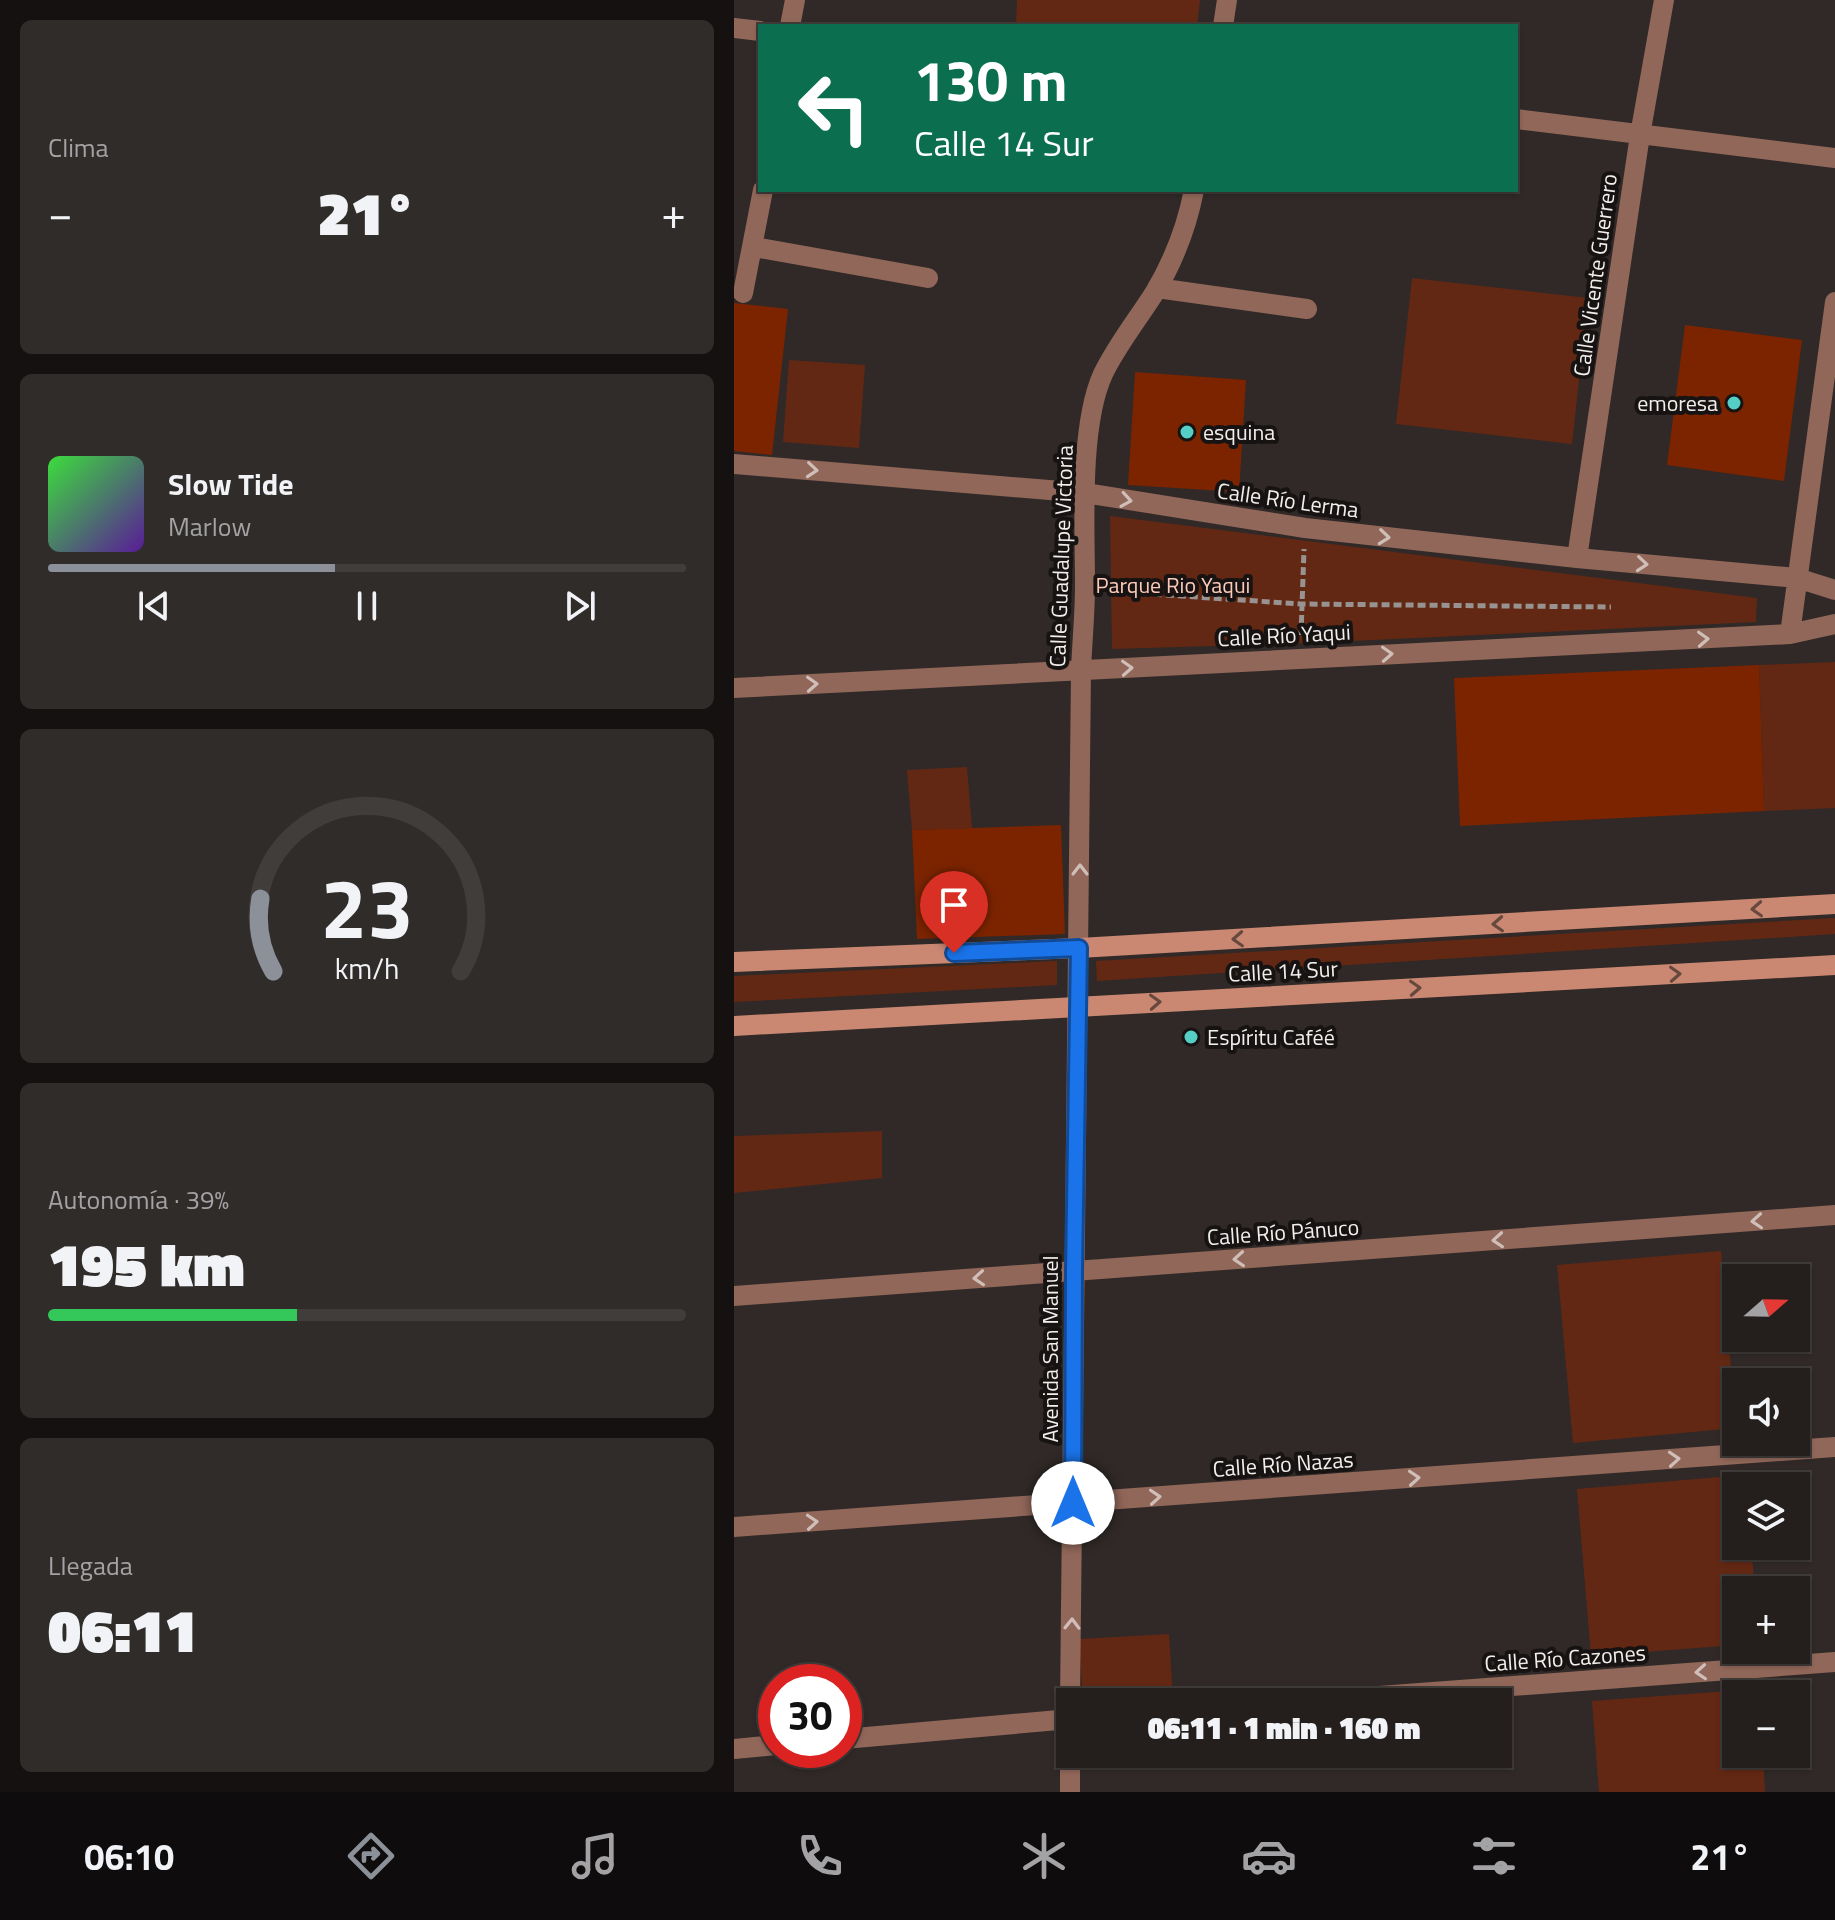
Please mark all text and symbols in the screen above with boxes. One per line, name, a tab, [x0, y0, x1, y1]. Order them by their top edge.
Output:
text: 130 m	[914, 38, 1067, 123]
icon: left	[782, 56, 886, 160]
text: Calle 14 Sur	[914, 115, 1094, 170]
text: Clima	[48, 128, 109, 167]
text: 21°	[318, 167, 417, 258]
street label: Calle Vicente Guerrero	[1564, 172, 1626, 378]
text: −	[48, 179, 73, 246]
text: +	[661, 179, 686, 246]
place label: emoresa	[1637, 386, 1718, 420]
marker: emoresa	[1725, 394, 1743, 412]
place label: esquina	[1203, 415, 1275, 449]
marker: esquina	[1178, 423, 1196, 441]
street label: Calle Guadalupe Victoria	[1040, 444, 1082, 668]
text: Slow Tide	[168, 461, 293, 507]
one-way arrow	[806, 462, 819, 479]
street label: Calle Río Lerma	[1215, 473, 1361, 527]
one-way arrow	[1119, 491, 1133, 508]
text: Marlow	[168, 507, 251, 546]
one-way arrow	[1378, 528, 1391, 545]
one-way arrow	[1636, 555, 1649, 572]
park label: Parque Rio Yaqui	[1096, 568, 1250, 602]
icon: previous	[132, 584, 176, 628]
icon: pause	[345, 584, 389, 628]
icon: next	[558, 584, 602, 628]
street label: Calle Río Yaqui	[1216, 615, 1352, 655]
one-way arrow	[1697, 630, 1710, 647]
one-way arrow	[1381, 645, 1394, 662]
one-way arrow	[1121, 660, 1134, 677]
one-way arrow	[806, 676, 819, 693]
text: 23	[320, 844, 414, 970]
one-way arrow	[1071, 863, 1089, 876]
pin	[920, 871, 988, 953]
icon: arrive	[932, 883, 976, 927]
one-way arrow	[1750, 900, 1763, 917]
one-way arrow	[1491, 915, 1504, 932]
one-way arrow	[1231, 930, 1244, 947]
text: km/h	[335, 947, 399, 990]
street label: Calle 14 Sur	[1227, 951, 1339, 991]
one-way arrow	[1669, 966, 1682, 983]
one-way arrow	[1409, 980, 1422, 997]
one-way arrow	[1149, 994, 1162, 1011]
place label: Espíritu Caféé	[1207, 1020, 1335, 1054]
marker: Espíritu Caféé	[1182, 1028, 1200, 1046]
text: Autonomía · 39%	[48, 1180, 229, 1219]
street label: Calle Río Pánuco	[1206, 1210, 1360, 1254]
one-way arrow	[1750, 1212, 1763, 1229]
text: 195 km	[48, 1218, 245, 1309]
one-way arrow	[1491, 1231, 1504, 1248]
one-way arrow	[1232, 1250, 1245, 1267]
street label: Avenida San Manuel	[1033, 1255, 1067, 1443]
north arrow	[1722, 1264, 1810, 1352]
map controls	[1722, 1264, 1810, 1768]
one-way arrow	[972, 1269, 985, 1286]
button: sound	[1722, 1368, 1810, 1456]
street label: Calle Río Nazas	[1211, 1442, 1355, 1486]
one-way arrow	[1667, 1451, 1680, 1468]
position arrow	[1031, 1461, 1115, 1545]
one-way arrow	[1408, 1470, 1421, 1487]
button: layers	[1722, 1472, 1810, 1560]
one-way arrow	[1149, 1489, 1162, 1506]
one-way arrow	[806, 1514, 819, 1531]
text: Llegada	[48, 1546, 133, 1585]
button: +	[1722, 1576, 1810, 1664]
text: 06:11	[48, 1584, 197, 1675]
one-way arrow	[1063, 1617, 1080, 1630]
street label: Calle Río Cazones	[1483, 1635, 1647, 1681]
one-way arrow	[1694, 1663, 1707, 1680]
speed limit sign: 30	[758, 1664, 862, 1768]
button: −	[1722, 1680, 1810, 1768]
text: 06:11 · 1 min · 160 m	[1148, 1705, 1420, 1751]
icon: directions	[343, 1828, 399, 1884]
icon: music	[567, 1828, 623, 1884]
icon: phone	[792, 1828, 848, 1884]
icon: climate	[1016, 1828, 1072, 1884]
icon: car	[1241, 1828, 1297, 1884]
icon: filters	[1466, 1828, 1522, 1884]
text: 06:10	[84, 1829, 174, 1884]
text: 21°	[1690, 1829, 1751, 1884]

